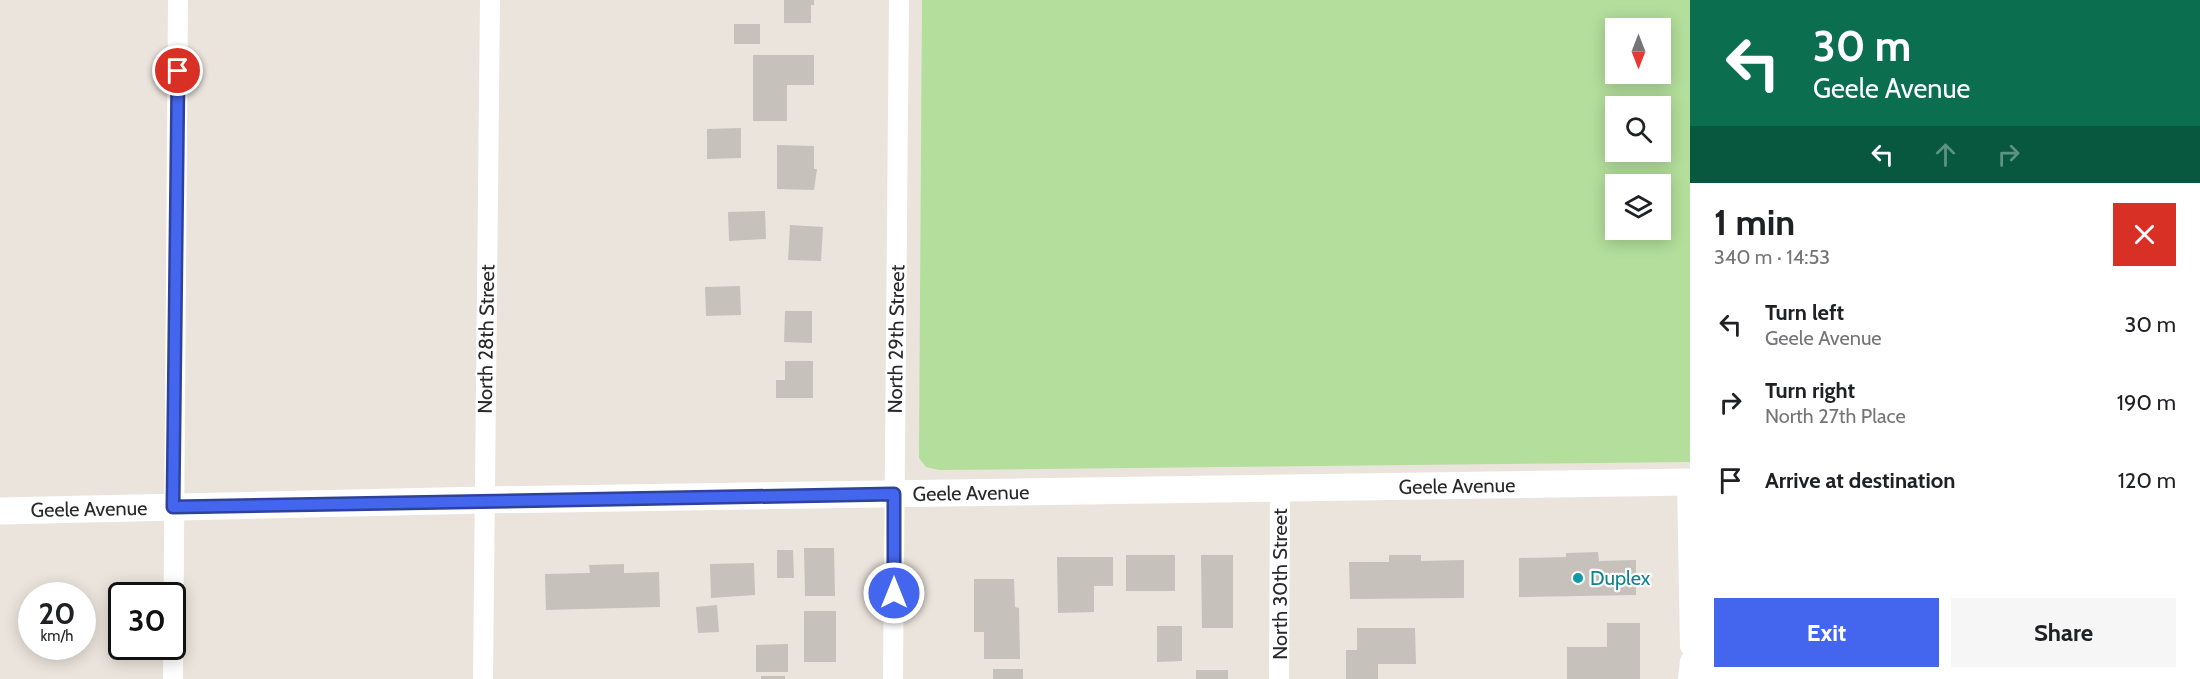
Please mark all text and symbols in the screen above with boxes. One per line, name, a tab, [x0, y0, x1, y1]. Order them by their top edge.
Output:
north arrow	[1605, 18, 1671, 84]
map controls	[1605, 18, 1671, 240]
text: 30 m	[1813, 20, 1911, 72]
icon: left	[1714, 24, 1792, 102]
pin	[152, 45, 203, 96]
icon: arrive	[161, 54, 194, 87]
text: Geele Avenue	[1813, 72, 1970, 105]
button: search	[1605, 96, 1671, 162]
icon: left	[1866, 138, 1899, 171]
icon: ahead	[1929, 138, 1962, 171]
icon: right	[1992, 138, 2025, 171]
button: layers	[1605, 174, 1671, 240]
text: 1 min	[1714, 200, 1795, 244]
button: close	[2113, 203, 2176, 266]
text: 340 m · 14:53	[1714, 245, 1830, 269]
street label: North 28th Street	[473, 264, 499, 414]
street label: North 29th Street	[883, 264, 909, 413]
text: Turn left	[1765, 299, 1844, 326]
icon: left	[1714, 308, 1747, 341]
text: 30 m	[2124, 311, 2176, 338]
text: Geele Avenue	[1765, 326, 1882, 350]
text: Turn right	[1765, 377, 1855, 404]
icon: right	[1714, 386, 1747, 419]
text: 190 m	[2117, 389, 2176, 416]
text: North 27th Place	[1765, 404, 1906, 428]
icon: arrive	[1714, 464, 1747, 497]
text: Arrive at destination	[1765, 467, 1955, 494]
text: 120 m	[2118, 467, 2176, 494]
street label: Geele Avenue	[1398, 473, 1516, 499]
street label: Geele Avenue	[912, 480, 1030, 506]
street label: Geele Avenue	[30, 496, 148, 522]
street label: North 30th Street	[1268, 508, 1292, 660]
position arrow	[862, 561, 926, 625]
place label: Duplex	[1590, 566, 1651, 590]
marker: Duplex	[1571, 571, 1585, 585]
speed limit sign: 30	[108, 582, 186, 660]
text: 20	[38, 595, 76, 632]
button: Exit	[1714, 598, 1939, 667]
button: Share	[1951, 598, 2176, 667]
text: km/h	[41, 627, 73, 645]

